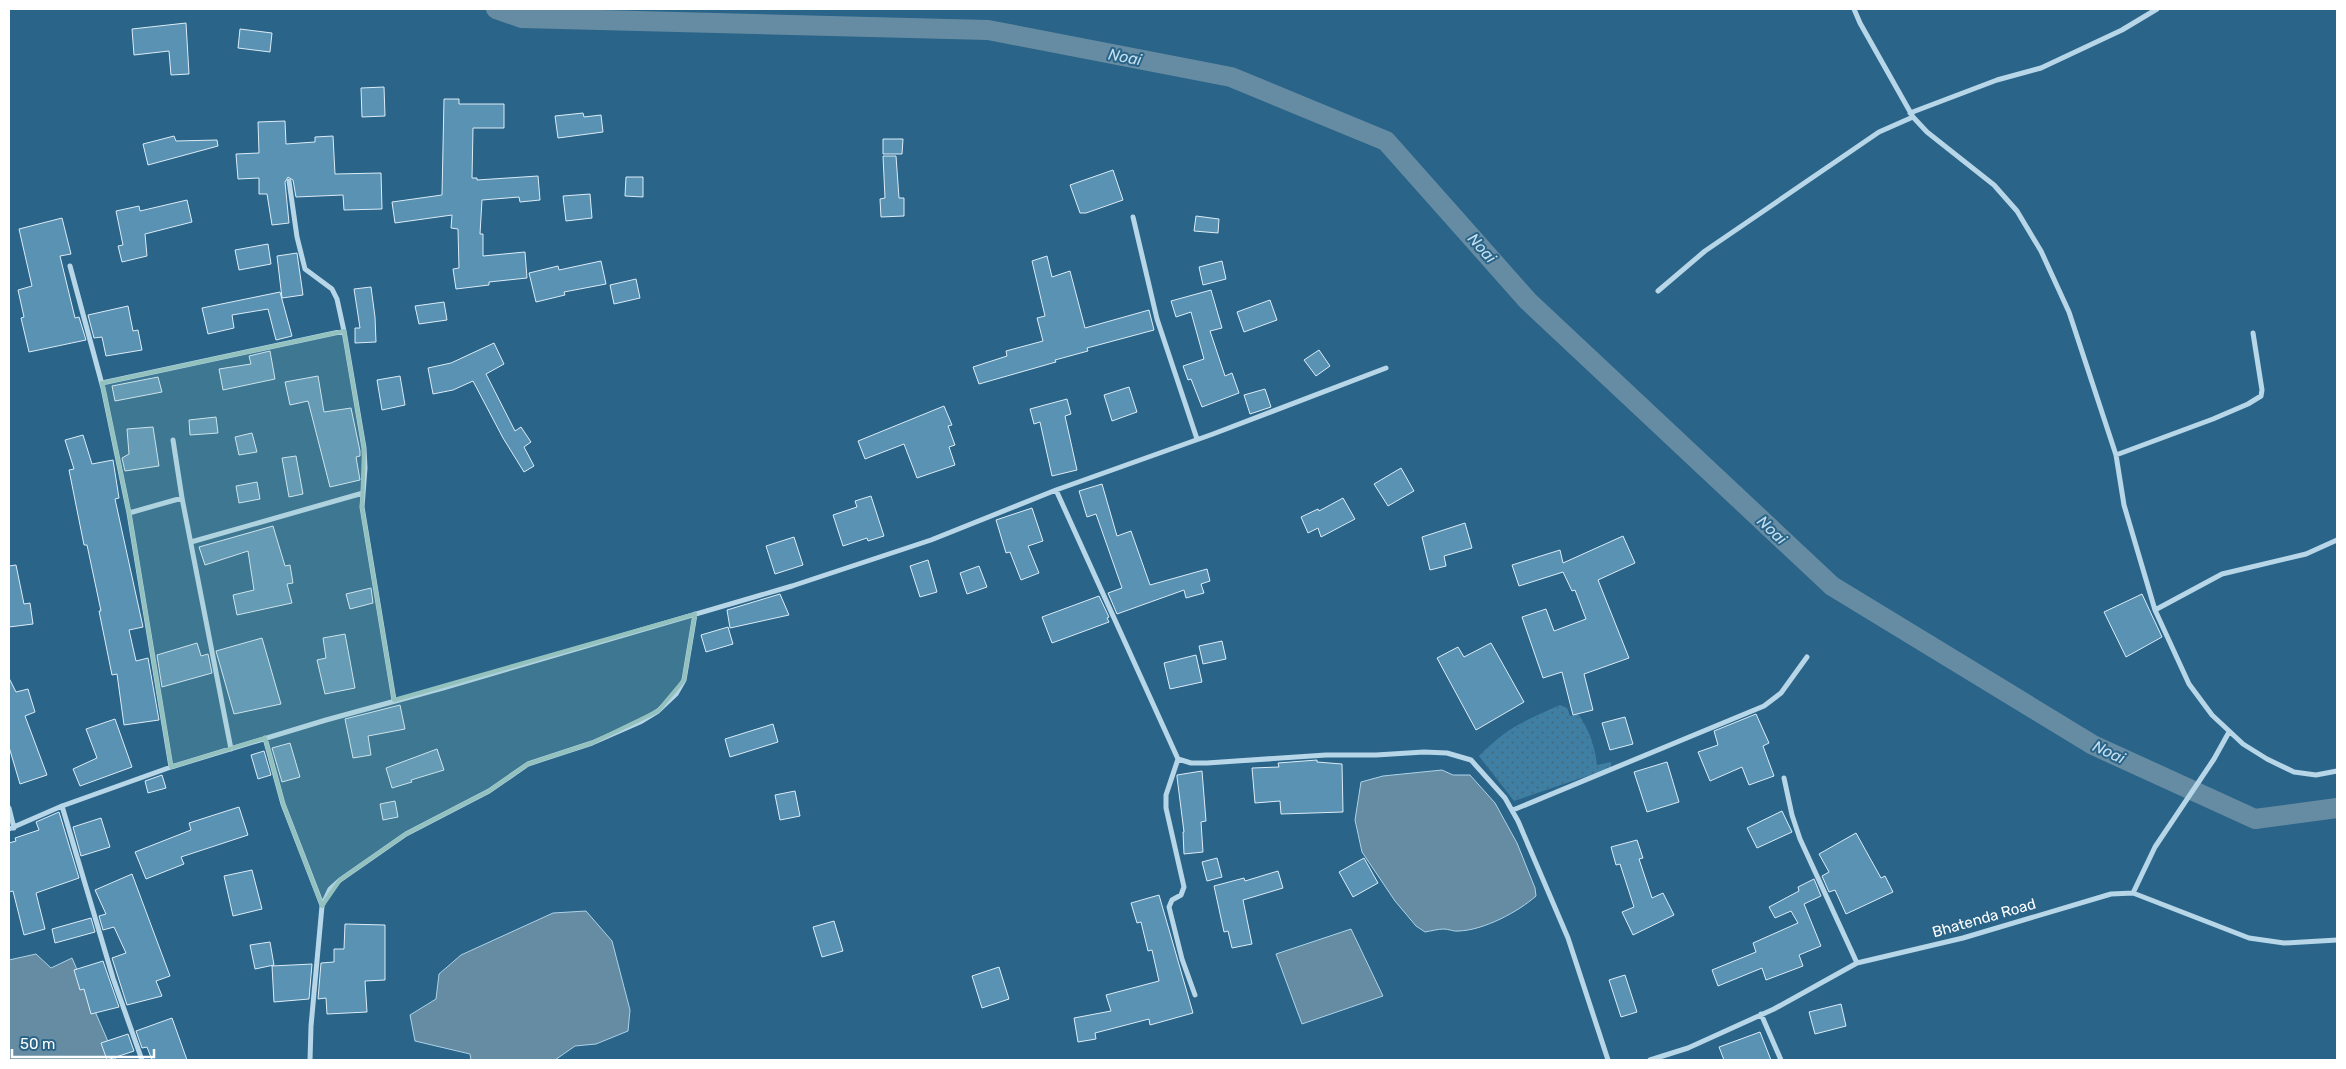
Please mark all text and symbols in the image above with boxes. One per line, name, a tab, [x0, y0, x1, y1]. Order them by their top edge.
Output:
water label: Noai	[1107, 44, 1144, 70]
water label: Noai	[1464, 229, 1501, 268]
water label: Noai	[1753, 512, 1792, 549]
water label: Noai	[2090, 736, 2129, 768]
street label: Bhatenda Road	[1930, 895, 2038, 941]
scale bar	[12, 1026, 155, 1058]
text: 50 m	[20, 1035, 55, 1053]

